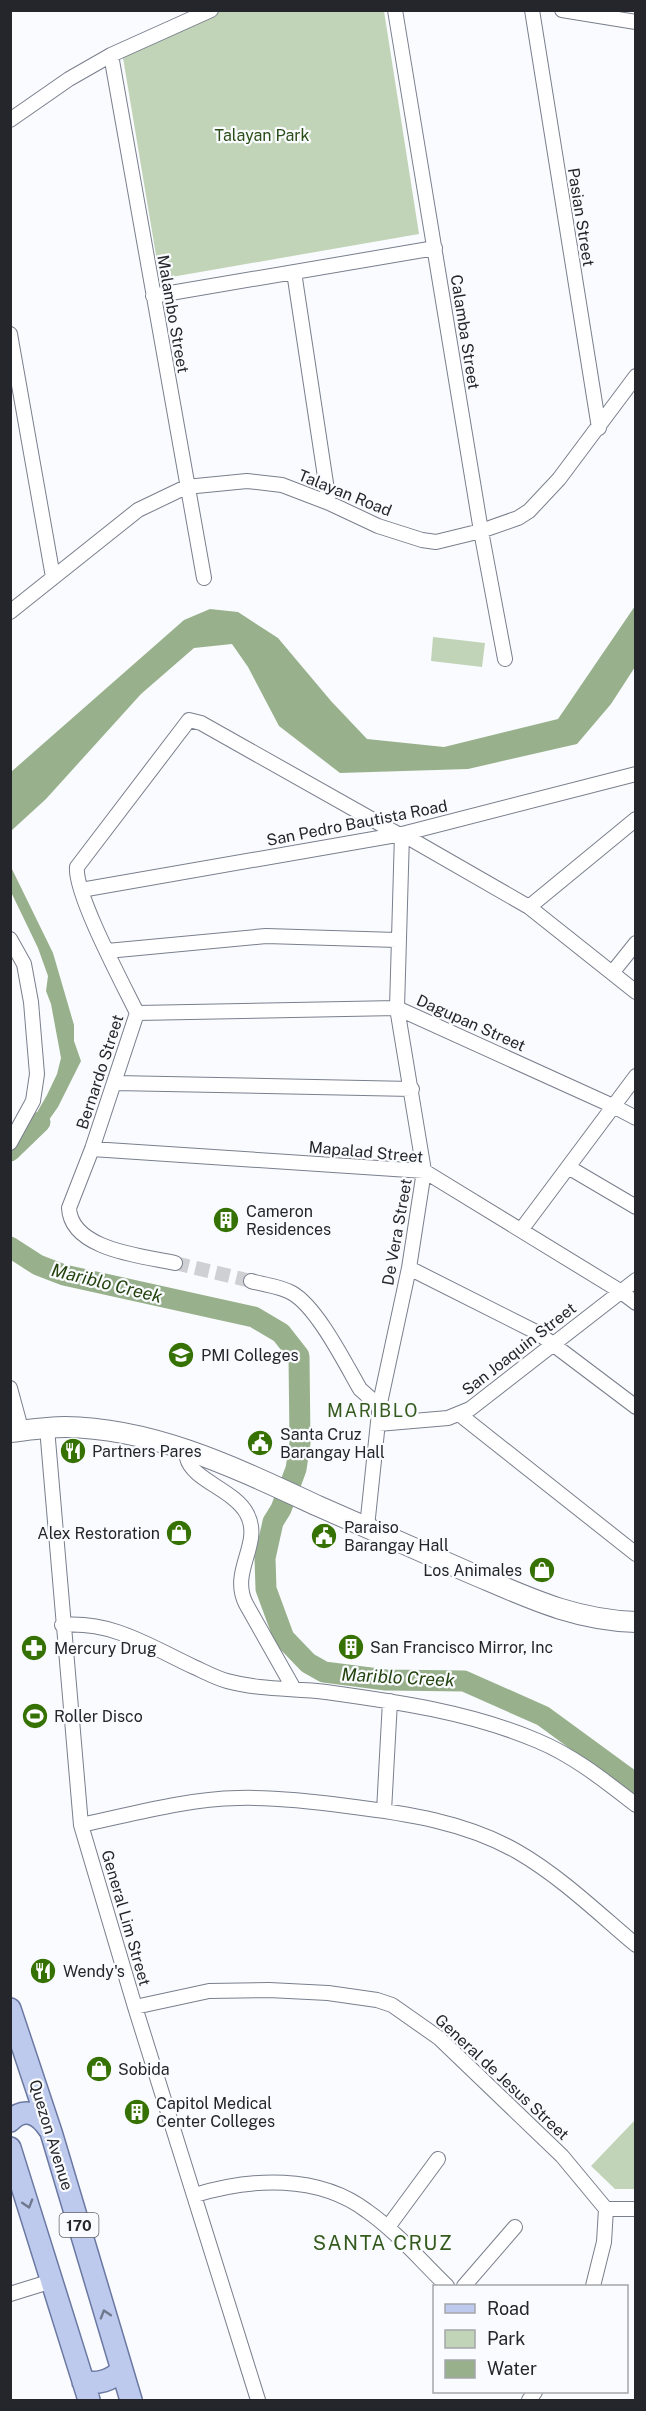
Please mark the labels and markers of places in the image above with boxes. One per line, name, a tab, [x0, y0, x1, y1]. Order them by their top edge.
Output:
place label: Cameron Residences	[246, 1202, 331, 1239]
building icon: Cameron Residences	[211, 1205, 241, 1235]
school or university icon: PMI Colleges	[166, 1340, 196, 1370]
place label: PMI Colleges	[201, 1346, 299, 1365]
place label: Santa Cruz Barangay Hall	[280, 1425, 385, 1462]
public building icon: Santa Cruz Barangay Hall	[245, 1428, 275, 1458]
restaurant icon: Partners Pares	[58, 1436, 88, 1466]
place label: Partners Pares	[92, 1442, 202, 1461]
shop icon: Alex Restoration	[164, 1518, 194, 1548]
place label: Paraiso Barangay Hall	[344, 1518, 449, 1555]
public building icon: Paraiso Barangay Hall	[309, 1521, 339, 1551]
place label: Alex Restoration	[37, 1524, 160, 1543]
shop icon: Los Animales	[527, 1555, 557, 1585]
place label: Los Animales	[423, 1561, 522, 1580]
building icon: San Francisco Mirror, Inc	[336, 1632, 366, 1662]
pharmacy icon: Mercury Drug	[19, 1633, 49, 1663]
place label: San Francisco Mirror, Inc	[370, 1638, 553, 1657]
place label: Mercury Drug	[54, 1639, 157, 1658]
sports icon: Roller Disco	[20, 1701, 50, 1731]
place label: Roller Disco	[54, 1707, 143, 1726]
restaurant icon: Wendy's	[28, 1956, 58, 1986]
place label: Wendy's	[63, 1962, 125, 1981]
shop icon: Sobida	[84, 2054, 114, 2084]
place label: Sobida	[118, 2060, 170, 2079]
place label: Capitol Medical Center Colleges	[156, 2094, 275, 2131]
building icon: Capitol Medical Center Colleges	[122, 2097, 152, 2127]

